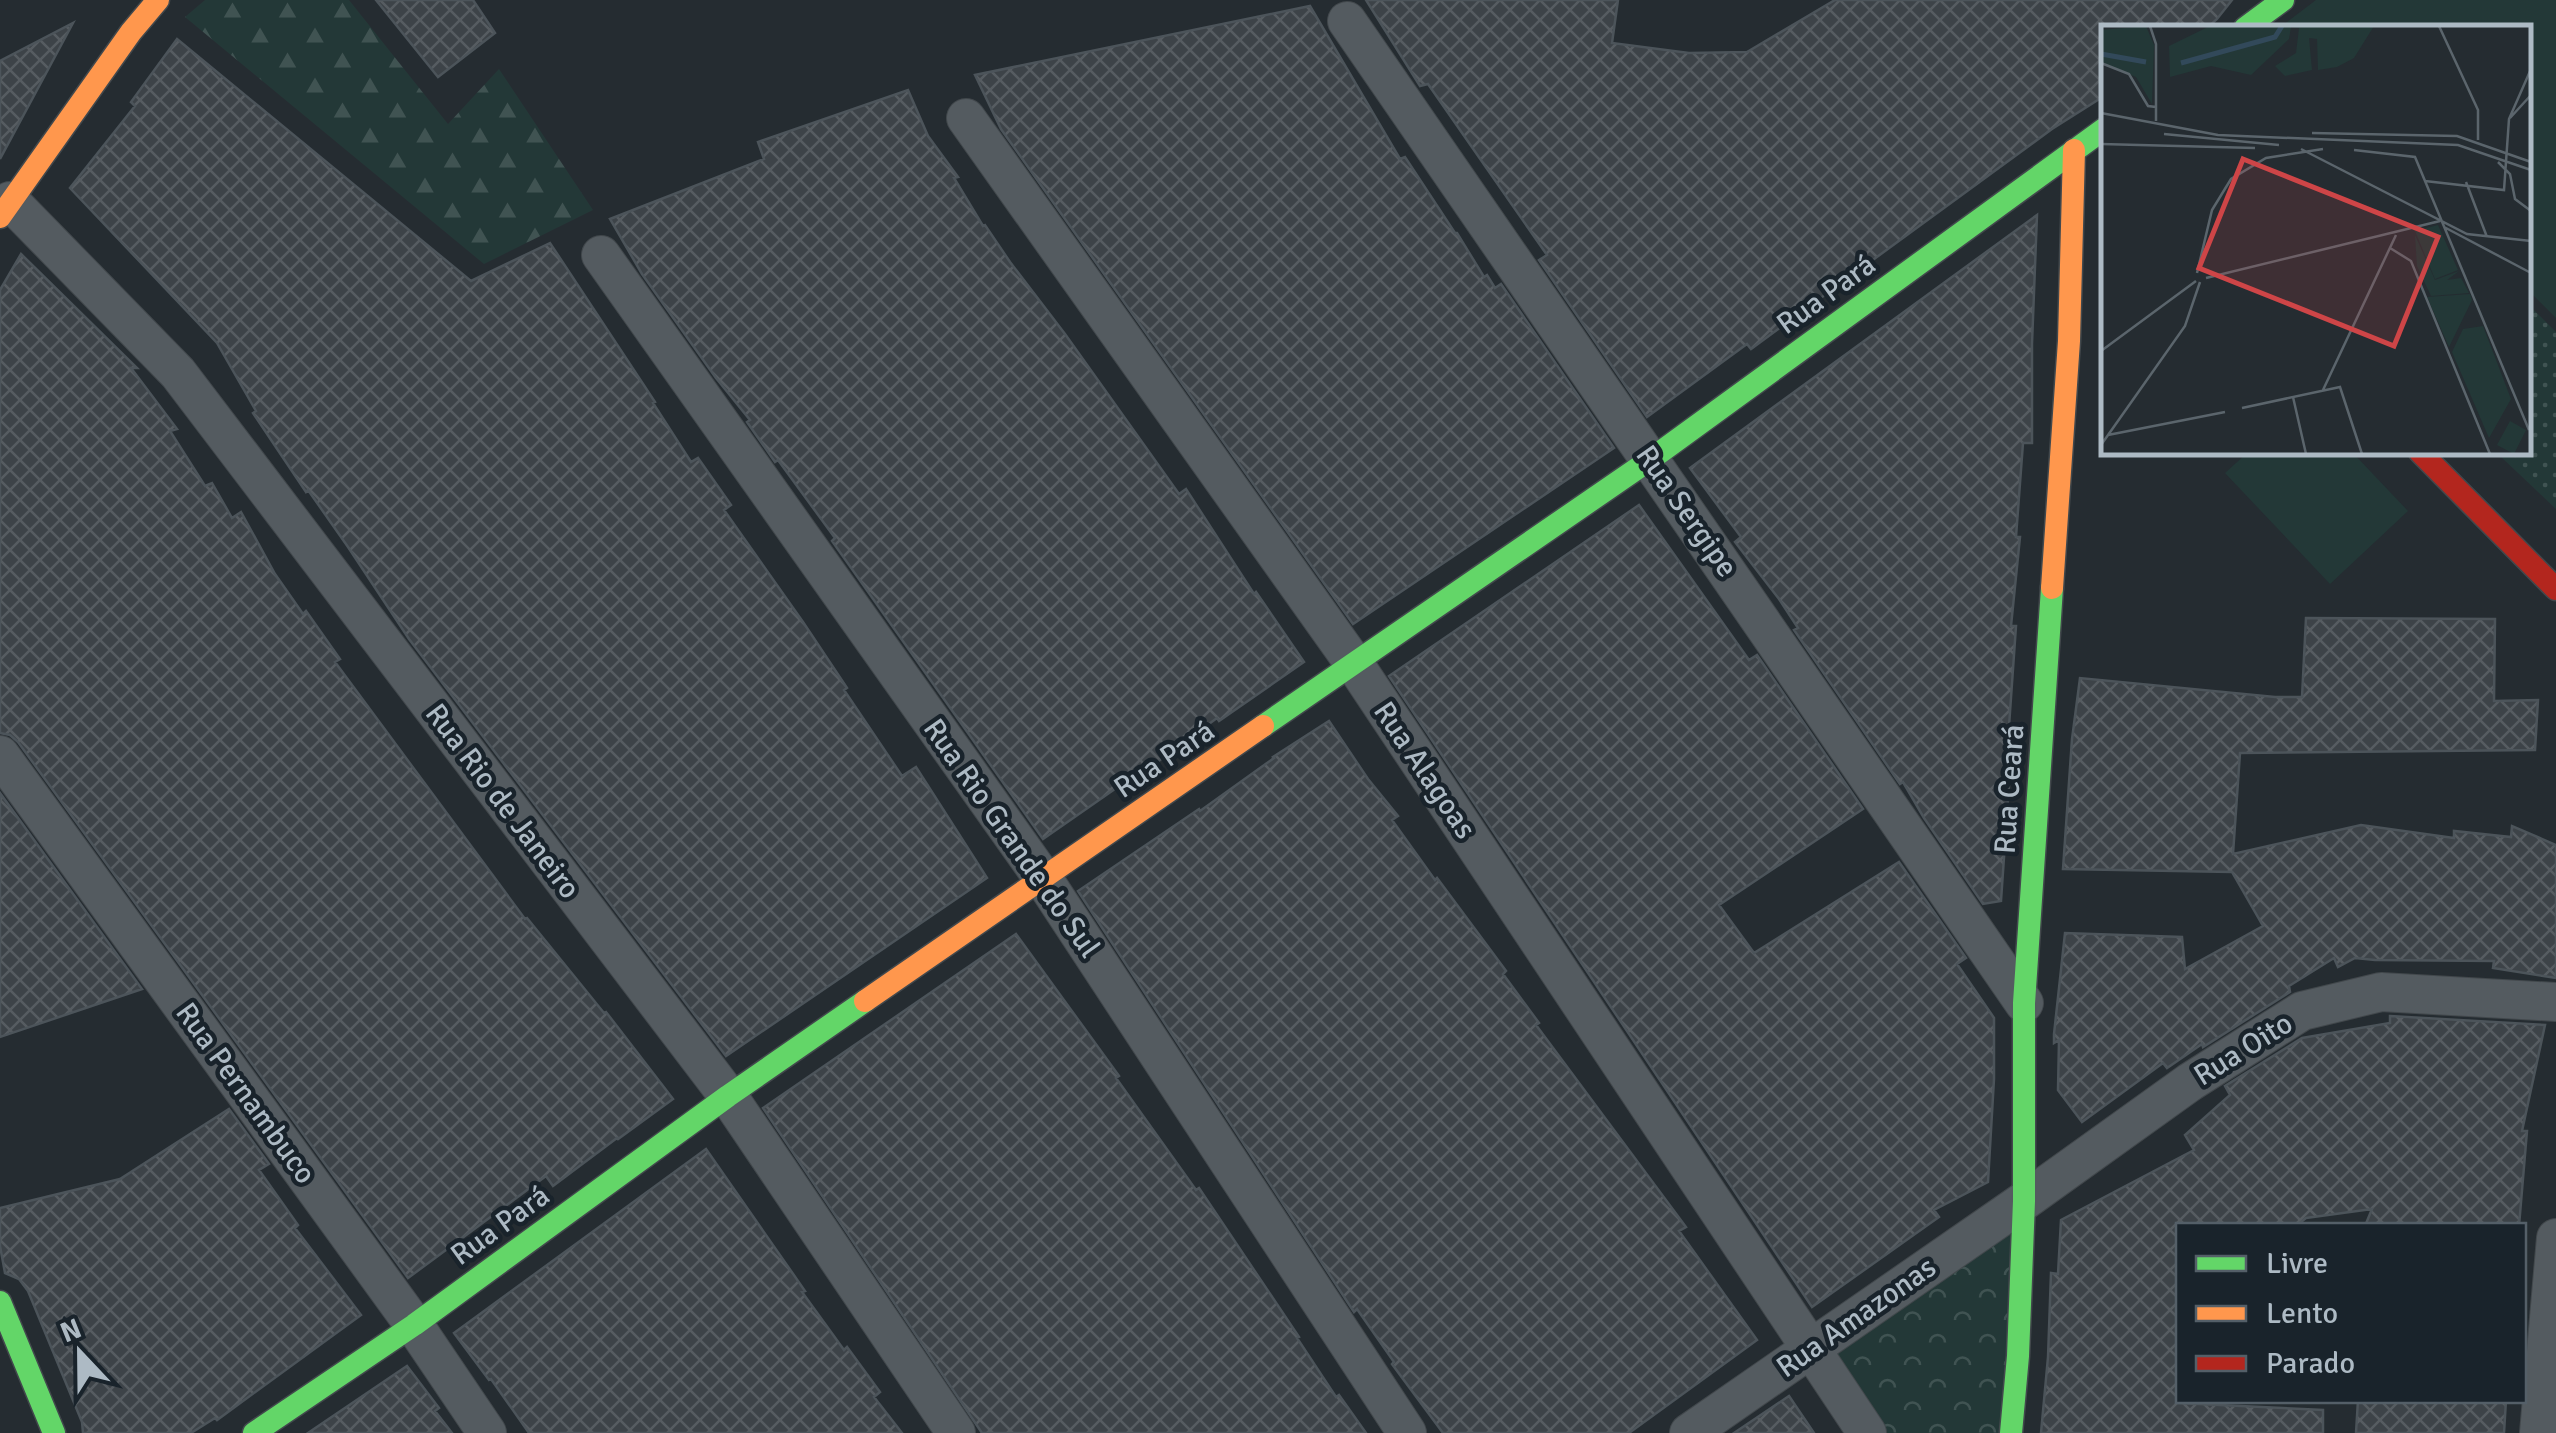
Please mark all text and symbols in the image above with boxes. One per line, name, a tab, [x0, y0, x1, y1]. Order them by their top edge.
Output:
inset map	[2101, 25, 2531, 455]
street label: Rua Pará	[1770, 246, 1883, 343]
street label: Rua Sergipe	[1628, 438, 1746, 584]
street label: Rua Alagoas	[1365, 695, 1484, 846]
street label: Rua Rio de Janeiro	[417, 696, 588, 906]
street label: Rua Rio Grande do Sul	[915, 712, 1108, 965]
street label: Rua Pará	[1107, 712, 1222, 806]
street label: Rua Ceará	[1987, 723, 2032, 855]
street label: Rua Pernambuco	[167, 995, 324, 1191]
street label: Rua Oito	[2187, 1005, 2299, 1094]
street label: Rua Pará	[444, 1177, 557, 1274]
legend	[2176, 1223, 2526, 1403]
text: Livre	[2266, 1245, 2328, 1282]
street label: Rua Amazonas	[1769, 1249, 1943, 1386]
text: Lento	[2266, 1295, 2338, 1332]
north arrow	[30, 1303, 130, 1403]
text: N	[56, 1311, 86, 1350]
text: Parado	[2266, 1345, 2355, 1382]

